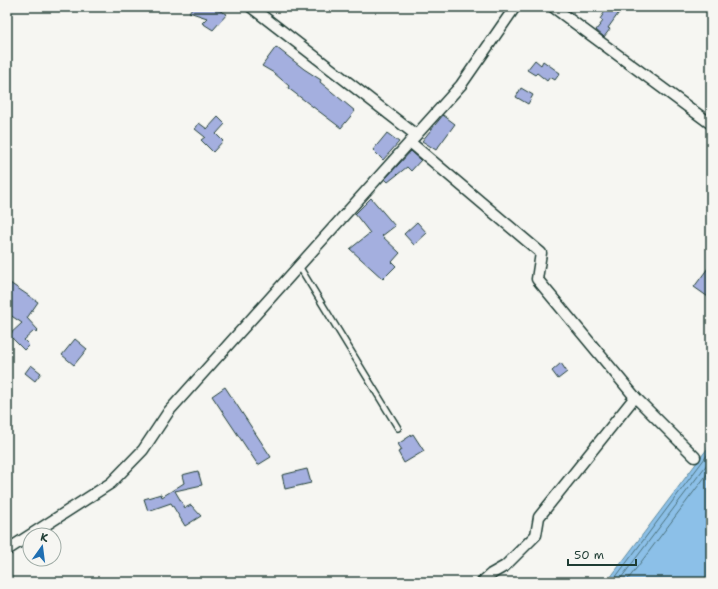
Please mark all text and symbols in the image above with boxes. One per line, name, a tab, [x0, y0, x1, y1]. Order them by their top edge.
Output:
north arrow	[22, 527, 62, 567]
text: K	[39, 530, 50, 546]
scale bar	[568, 541, 636, 567]
text: 50 m	[574, 547, 604, 563]

